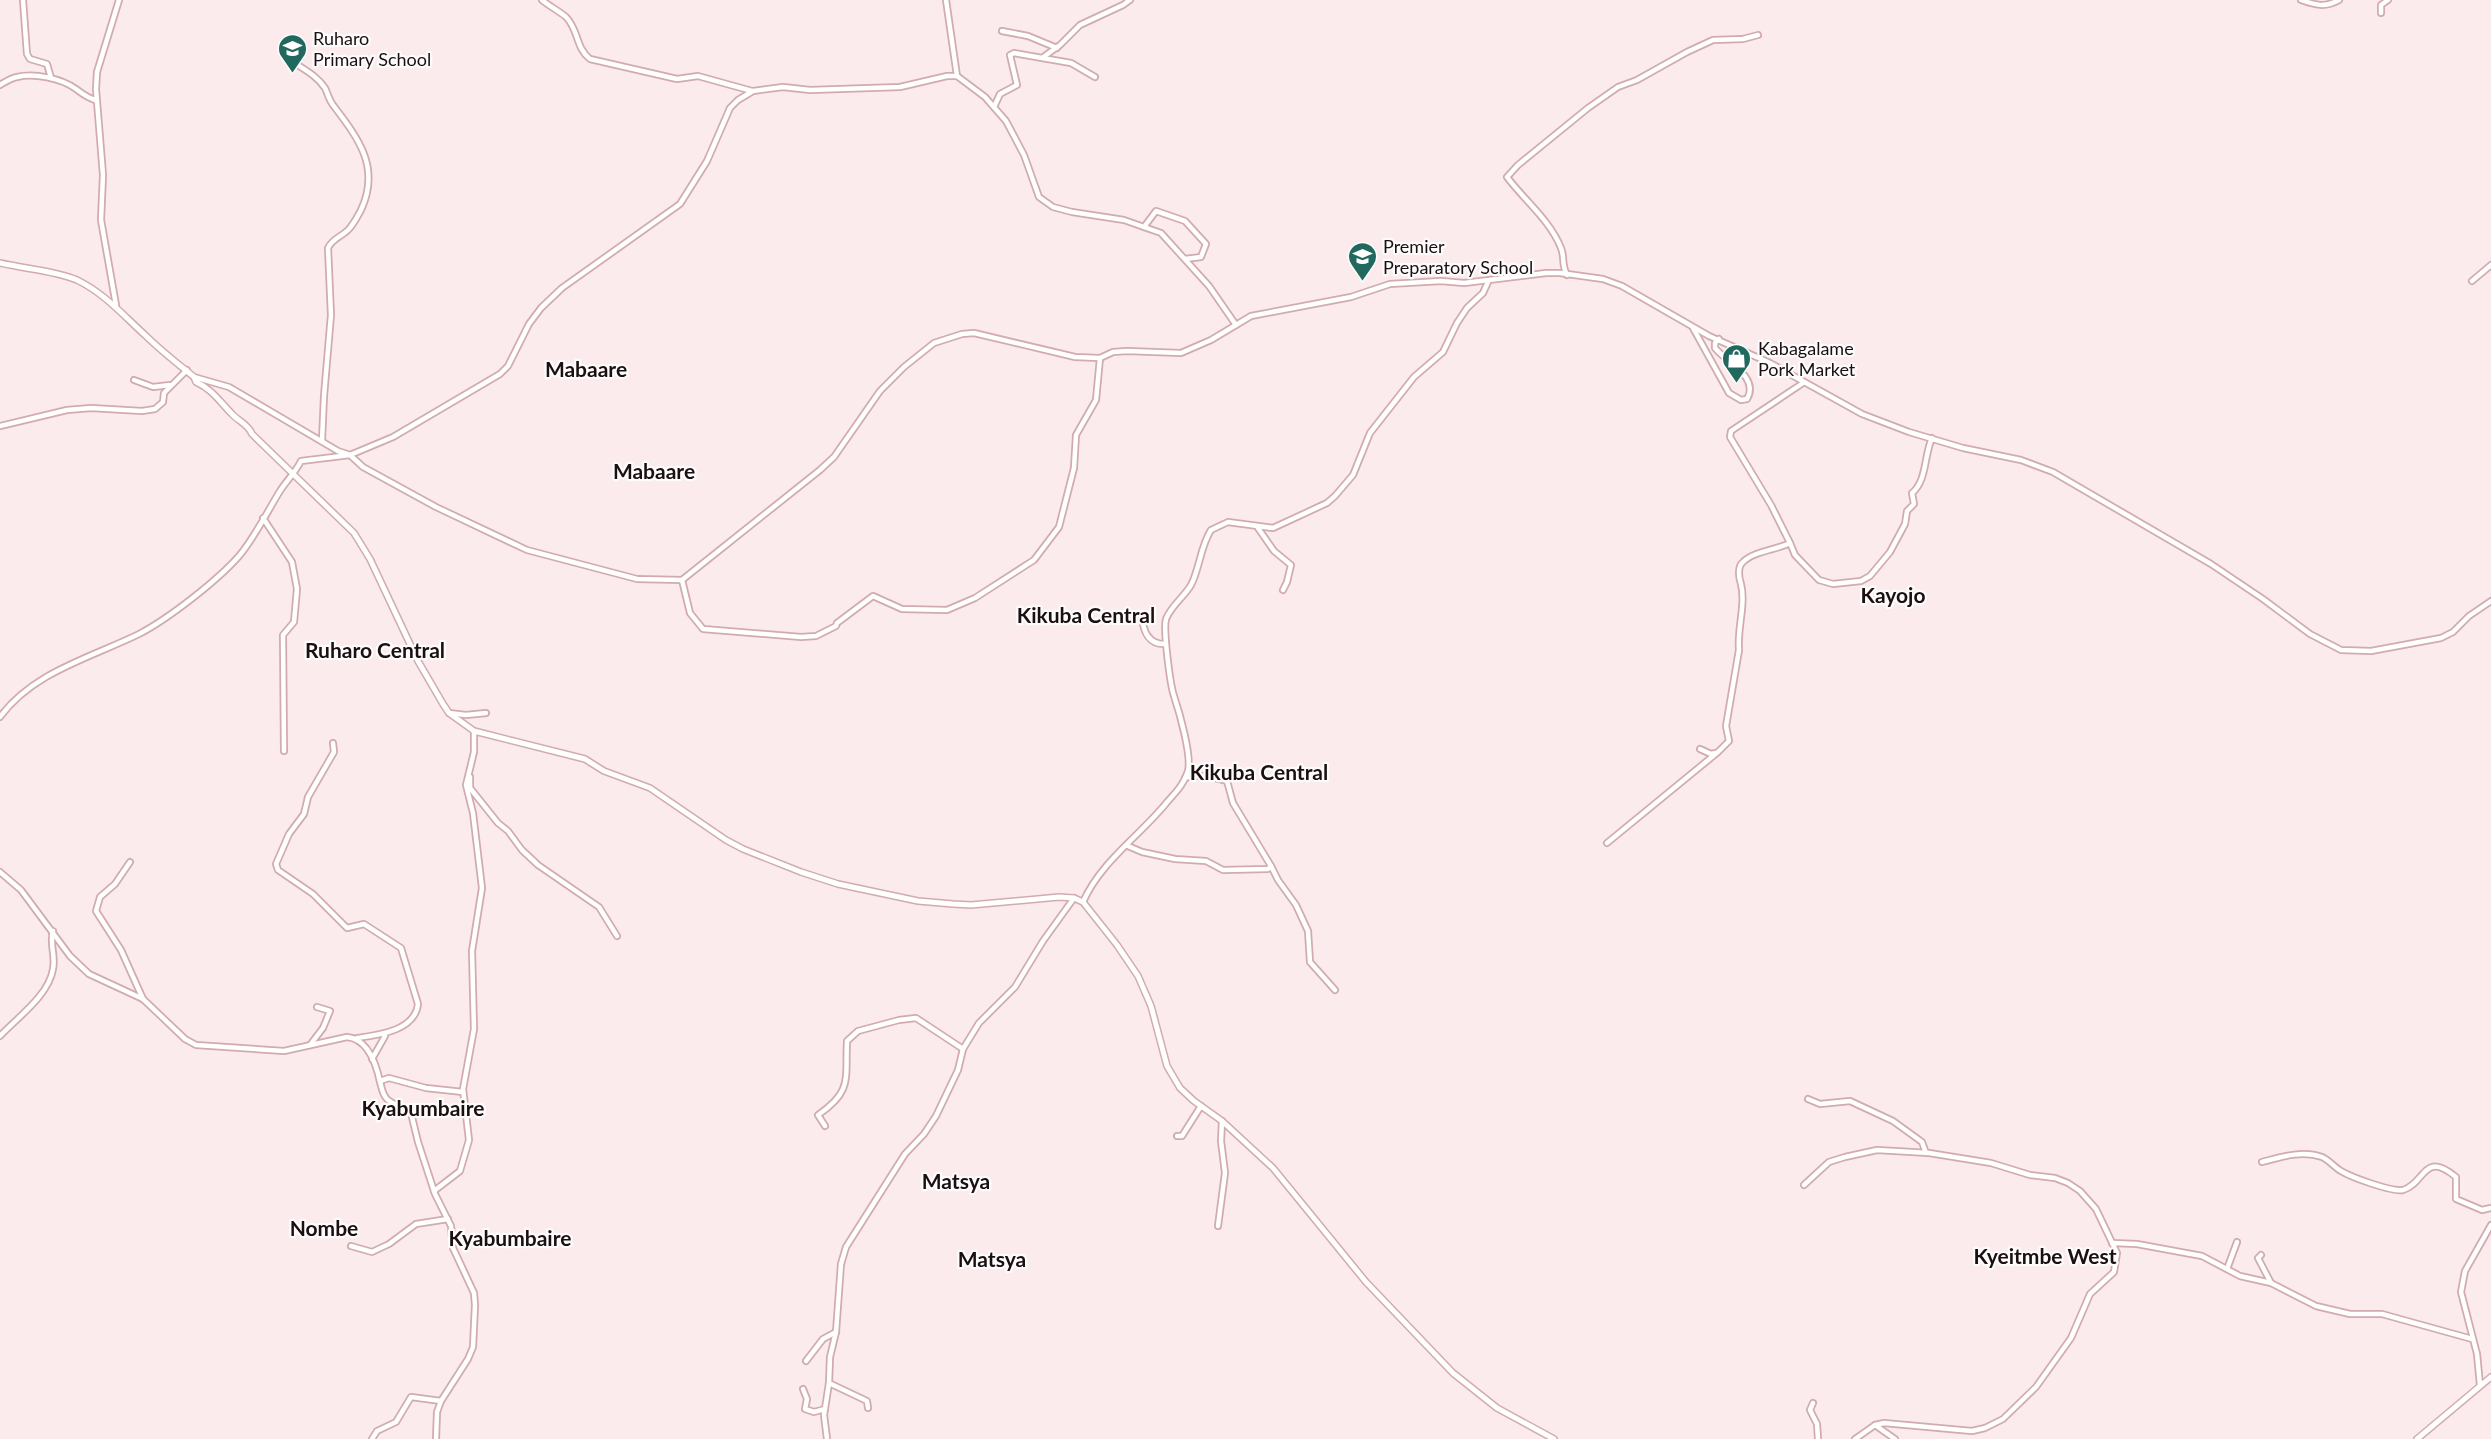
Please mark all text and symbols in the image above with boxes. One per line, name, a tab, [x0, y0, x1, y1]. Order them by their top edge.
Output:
place label: Ruharo Primary School	[313, 27, 431, 70]
school or university icon: Ruharo Primary School	[276, 32, 308, 74]
place label: Premier Preparatory School	[1383, 235, 1533, 278]
school or university icon: Premier Preparatory School	[1346, 240, 1378, 282]
place label: Kabagalame Pork Market	[1758, 337, 1856, 380]
shop icon: Kabagalame Pork Market	[1721, 342, 1753, 384]
district label: Mabaare	[545, 356, 627, 381]
district label: Mabaare	[613, 458, 695, 483]
district label: Kayojo	[1861, 582, 1925, 607]
district label: Kikuba Central	[1017, 602, 1155, 627]
district label: Ruharo Central	[305, 637, 445, 662]
district label: Kikuba Central	[1190, 759, 1328, 784]
district label: Kyabumbaire	[362, 1095, 484, 1120]
district label: Matsya	[922, 1168, 990, 1193]
district label: Nombe	[290, 1215, 358, 1240]
district label: Kyabumbaire	[449, 1225, 571, 1250]
district label: Kyeitmbe West	[1973, 1243, 2117, 1268]
district label: Matsya	[958, 1246, 1026, 1271]

